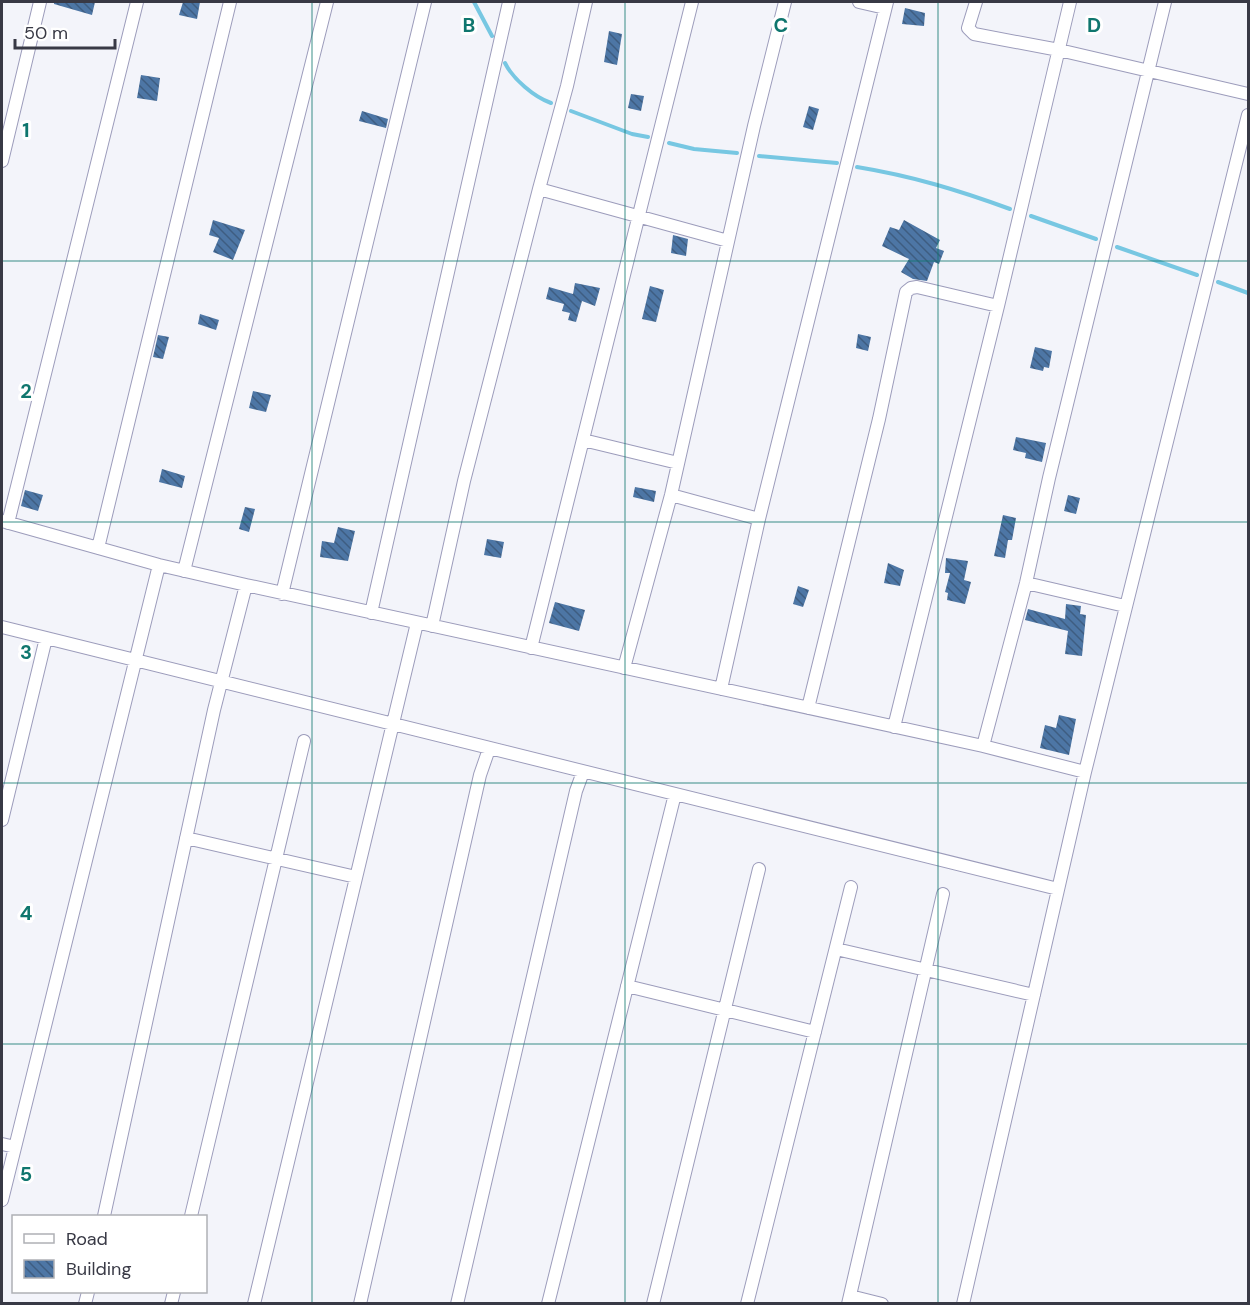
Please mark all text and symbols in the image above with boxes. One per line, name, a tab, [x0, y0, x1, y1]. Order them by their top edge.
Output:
scale bar	[15, 12, 116, 50]
text: B	[463, 12, 475, 38]
text: C	[774, 12, 788, 38]
text: D	[1087, 12, 1101, 38]
text: 50 m	[24, 21, 68, 45]
text: 1	[22, 117, 30, 143]
text: 2	[20, 378, 32, 404]
text: 3	[20, 639, 32, 665]
text: 4	[20, 900, 33, 926]
text: 5	[20, 1161, 32, 1187]
legend	[12, 1215, 207, 1293]
text: Road	[66, 1227, 108, 1251]
text: Building	[66, 1257, 131, 1281]

